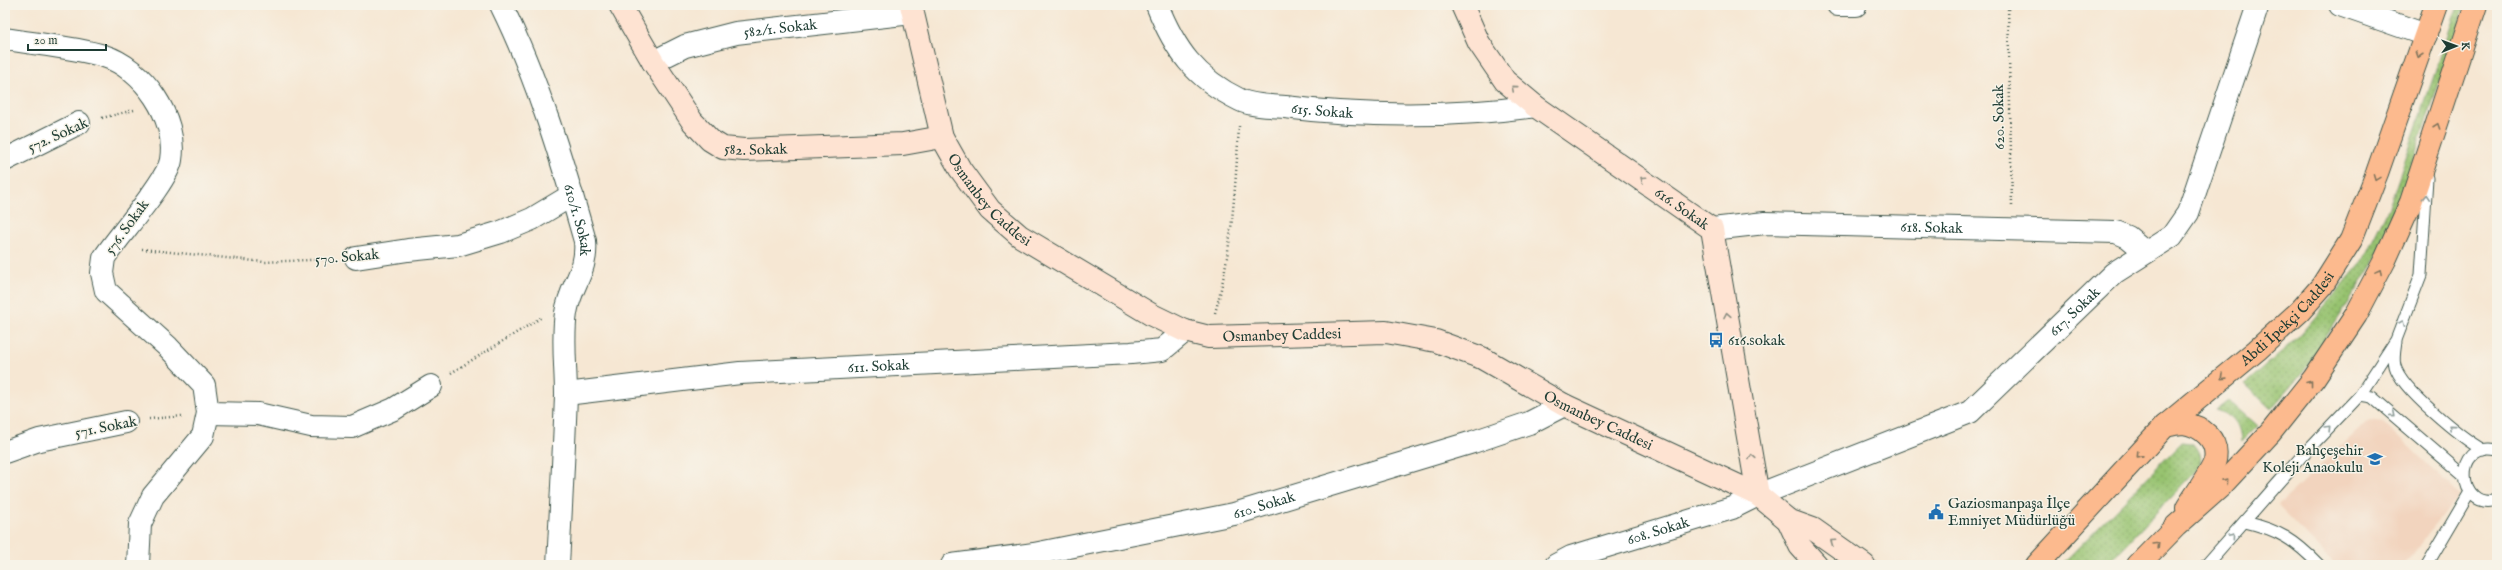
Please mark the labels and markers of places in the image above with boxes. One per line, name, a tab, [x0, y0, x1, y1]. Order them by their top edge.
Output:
bus stop icon: 616.sokak	[1707, 331, 1725, 349]
place label: 616.sokak	[1728, 331, 1786, 350]
place label: Bahçeşehir Koleji Anaokulu	[2262, 441, 2363, 477]
school or university icon: Bahçeşehir Koleji Anaokulu	[2366, 450, 2384, 468]
place label: Gaziosmanpaşa İlçe Emniyet Müdürlüğü	[1948, 494, 2075, 530]
public building icon: Gaziosmanpaşa İlçe Emniyet Müdürlüğü	[1927, 503, 1945, 521]

